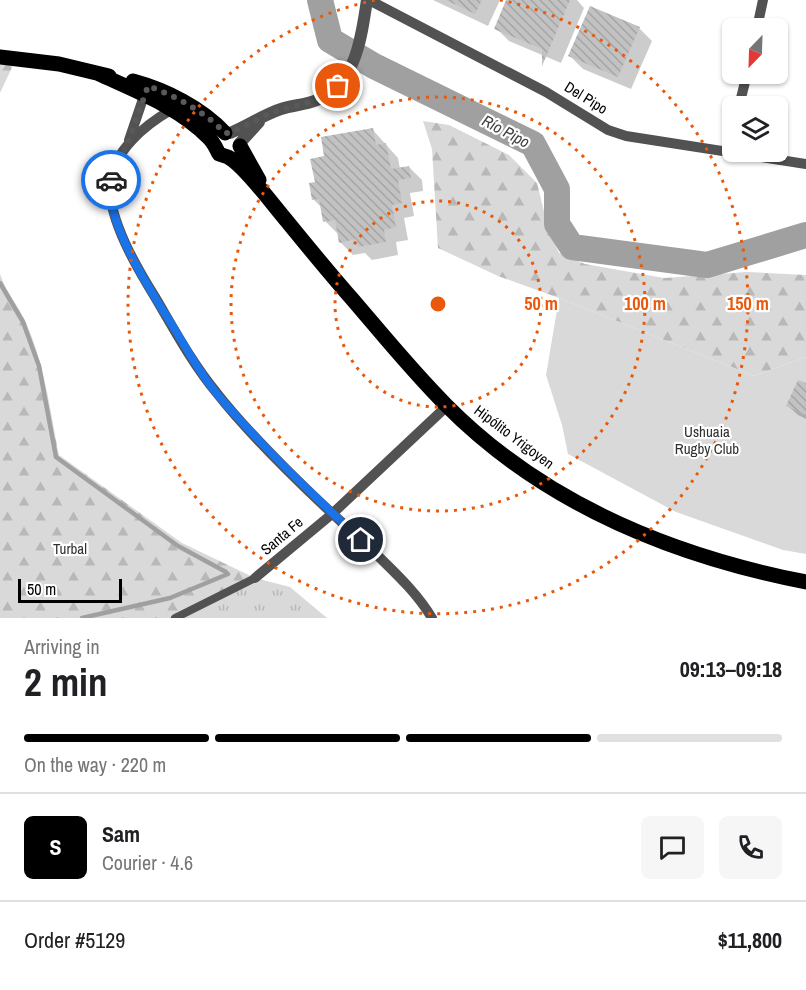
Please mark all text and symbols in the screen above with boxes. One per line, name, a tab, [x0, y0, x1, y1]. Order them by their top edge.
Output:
north arrow	[722, 18, 788, 84]
map controls	[722, 18, 788, 162]
pin	[312, 60, 363, 111]
icon: bag	[321, 69, 354, 102]
street label: Del Pipo	[561, 76, 612, 119]
button: layers	[722, 96, 788, 162]
water label: Río Pipo	[478, 109, 534, 153]
courier	[81, 150, 141, 210]
icon: car	[95, 164, 128, 197]
text: 50 m	[524, 291, 558, 316]
text: 100 m	[624, 291, 666, 316]
text: 150 m	[727, 291, 769, 316]
centre of rings	[428, 294, 448, 314]
street label: Hipólito Yrigoyen	[470, 400, 558, 474]
park label: Ushuaia Rugby Club	[675, 421, 739, 459]
street label: Santa Fe	[256, 512, 307, 560]
pin	[335, 514, 386, 565]
icon: home	[344, 523, 377, 556]
park label: Turbal	[53, 538, 87, 559]
scale bar	[18, 576, 122, 604]
text: 50 m	[27, 578, 56, 600]
text: Arriving in	[24, 633, 100, 660]
text: 09:13–09:18	[680, 654, 782, 684]
text: 2 min	[24, 656, 108, 708]
text: On the way · 220 m	[24, 751, 166, 778]
button: chat	[641, 816, 704, 879]
button: phone	[719, 816, 782, 879]
text: Sam	[102, 819, 140, 849]
text: S	[49, 832, 62, 862]
text: Courier · 4.6	[102, 849, 193, 876]
text: Order #5129	[24, 925, 125, 955]
text: $11,800	[718, 925, 782, 955]

